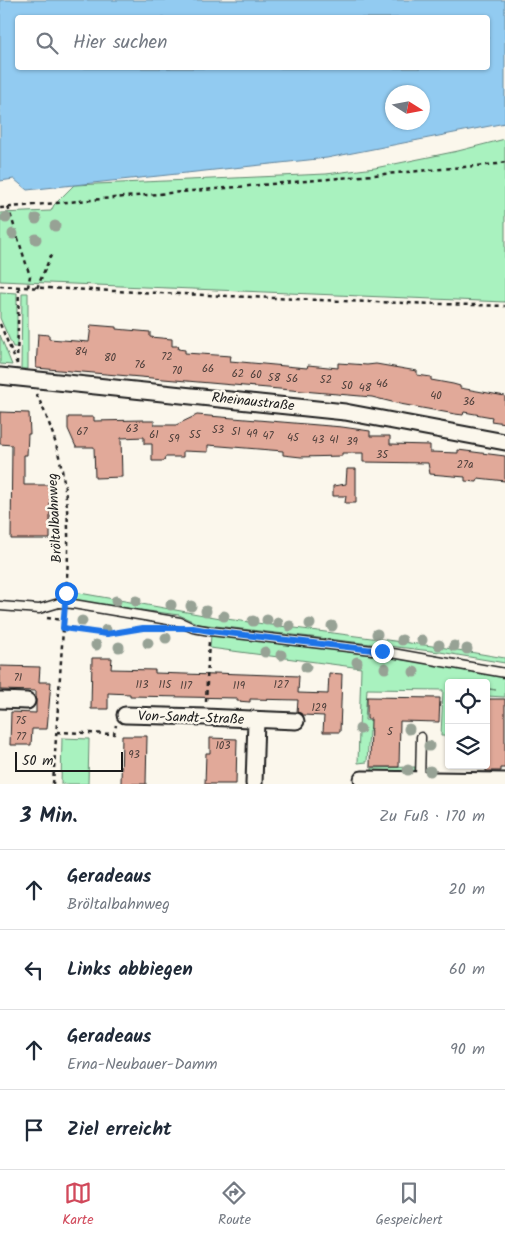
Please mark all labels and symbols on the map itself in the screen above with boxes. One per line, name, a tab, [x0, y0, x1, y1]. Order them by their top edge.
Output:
north arrow	[385, 85, 430, 130]
house number: 84	[75, 343, 87, 361]
house number: 72	[161, 348, 173, 366]
house number: 80	[104, 349, 117, 367]
house number: 76	[134, 356, 146, 374]
house number: 66	[202, 360, 214, 378]
house number: 70	[172, 362, 183, 380]
house number: 62	[232, 365, 244, 383]
house number: 60	[250, 366, 262, 384]
house number: 58	[268, 369, 281, 387]
house number: 56	[286, 370, 298, 388]
house number: 52	[320, 371, 332, 389]
house number: 46	[376, 375, 388, 393]
house number: 50	[341, 377, 353, 395]
house number: 48	[359, 379, 372, 397]
street label: Rheinaustraße	[210, 387, 296, 417]
house number: 40	[430, 387, 442, 405]
house number: 36	[463, 393, 475, 411]
house number: 63	[126, 420, 138, 438]
house number: 53	[212, 421, 224, 439]
house number: 67	[76, 423, 89, 441]
house number: 51	[231, 423, 241, 441]
house number: 49	[246, 425, 258, 443]
house number: 61	[149, 426, 159, 444]
house number: 55	[189, 426, 202, 444]
house number: 47	[262, 427, 274, 445]
house number: 45	[287, 429, 300, 447]
house number: 59	[168, 430, 180, 448]
house number: 43	[312, 431, 324, 449]
house number: 41	[329, 431, 339, 449]
house number: 39	[346, 433, 358, 451]
house number: 35	[376, 446, 389, 464]
house number: 27a	[457, 456, 473, 474]
street label: Bröltalbahnweg	[42, 472, 68, 564]
route start	[55, 582, 78, 605]
route end	[371, 640, 394, 663]
house number: 71	[14, 669, 22, 687]
house number: 113	[135, 676, 149, 694]
house number: 115	[159, 676, 172, 694]
house number: 127	[274, 676, 289, 694]
house number: 117	[180, 677, 193, 695]
house number: 119	[233, 677, 246, 695]
house number: 129	[311, 699, 327, 717]
street label: Von-Sandt-Straße	[137, 705, 245, 731]
house number: 75	[16, 712, 28, 730]
house number: 5	[387, 723, 394, 741]
house number: 77	[16, 728, 27, 746]
house number: 103	[215, 737, 231, 755]
house number: 93	[128, 746, 140, 764]
scale bar	[15, 749, 122, 772]

